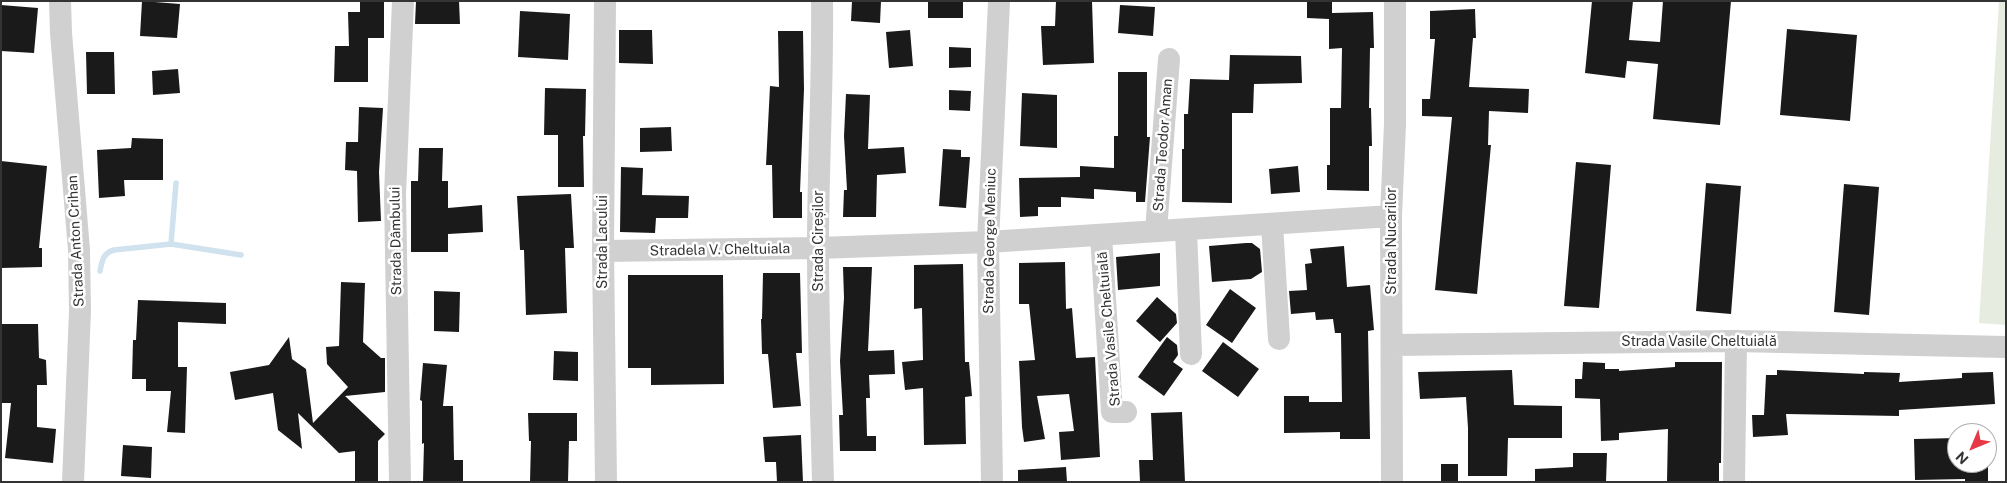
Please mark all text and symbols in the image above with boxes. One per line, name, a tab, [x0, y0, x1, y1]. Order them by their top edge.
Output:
street label: Strada Teodor Aman	[1150, 78, 1176, 212]
street label: Strada George Meniuc	[980, 168, 1000, 314]
street label: Strada Anton Crihan	[64, 175, 88, 307]
street label: Strada Dâmbului	[387, 186, 405, 296]
street label: Strada Nucarilor	[1384, 187, 1400, 295]
street label: Strada Cireșilor	[811, 190, 827, 292]
street label: Strada Lacului	[595, 195, 611, 289]
street label: Stradela V. Cheltuiala	[650, 240, 790, 260]
street label: Strada Vasile Cheltuială	[1094, 251, 1124, 407]
street label: Strada Vasile Cheltuială	[1621, 334, 1777, 350]
north arrow	[1947, 423, 1997, 473]
text: N	[1953, 448, 1972, 467]

